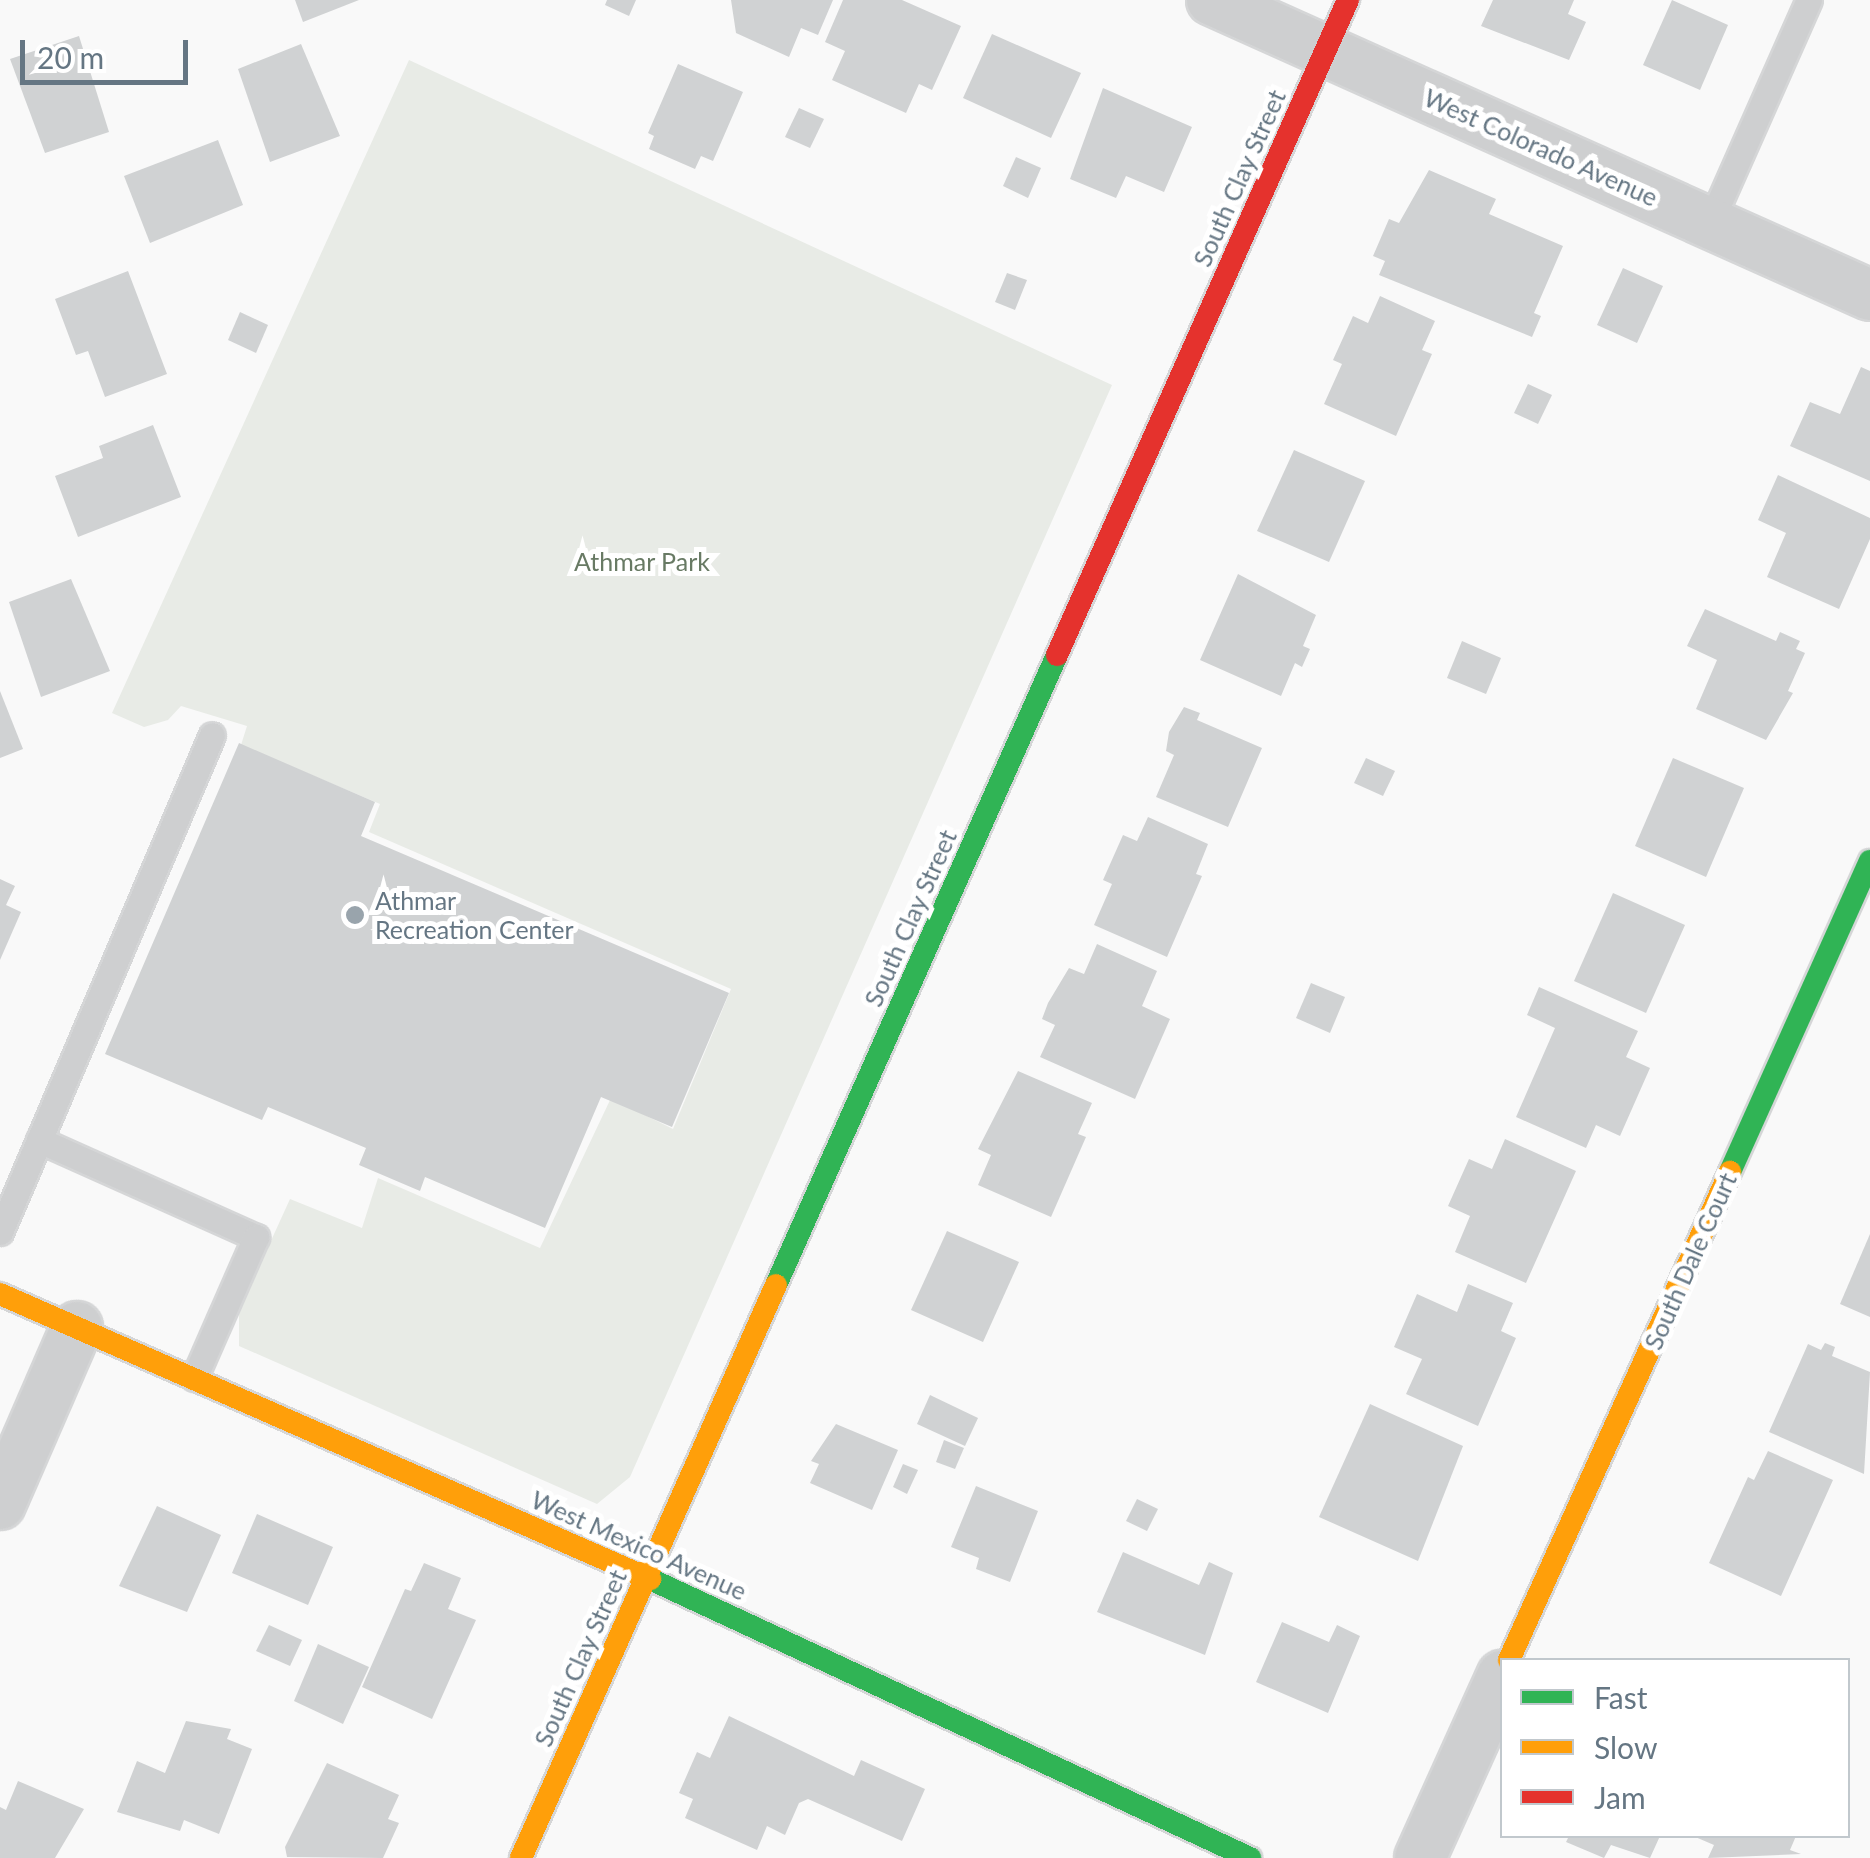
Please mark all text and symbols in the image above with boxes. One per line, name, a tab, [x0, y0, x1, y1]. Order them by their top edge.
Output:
scale bar	[25, 20, 192, 82]
text: 20 m	[37, 39, 104, 75]
street label: West Colorado Avenue	[1419, 82, 1663, 212]
street label: South Clay Street	[1187, 85, 1291, 271]
park label: Athmar Park	[574, 546, 710, 576]
street label: South Clay Street	[858, 825, 962, 1011]
place label: Athmar Recreation Center	[375, 886, 574, 945]
marker: Athmar Recreation Center	[344, 904, 366, 926]
street label: South Dale Court	[1638, 1168, 1742, 1354]
street label: West Mexico Avenue	[526, 1484, 752, 1606]
street label: South Clay Street	[528, 1565, 632, 1751]
legend	[1500, 1658, 1850, 1838]
text: Fast	[1594, 1679, 1648, 1715]
text: Slow	[1594, 1729, 1657, 1765]
text: Jam	[1594, 1779, 1646, 1815]

